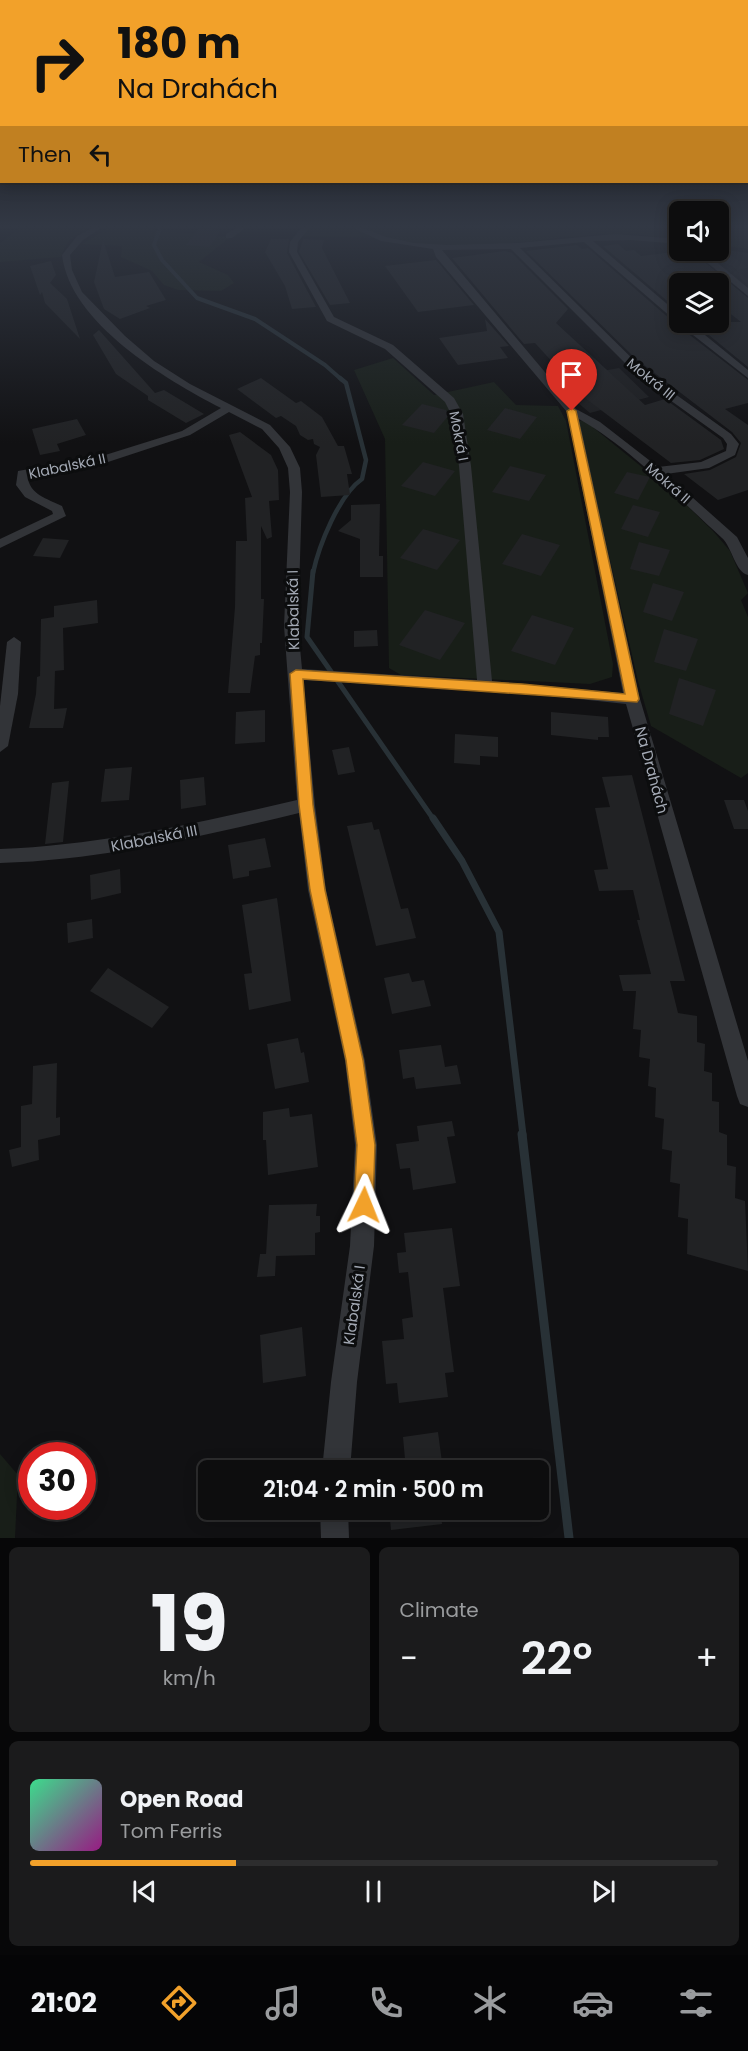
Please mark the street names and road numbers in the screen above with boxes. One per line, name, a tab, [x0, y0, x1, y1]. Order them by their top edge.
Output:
street label: Mokrá III	[623, 353, 679, 405]
street label: Mokrá I	[444, 410, 474, 462]
street label: Klabalská II	[27, 448, 107, 484]
street label: Mokrá II	[641, 458, 695, 508]
street label: Klabalská I	[282, 570, 304, 650]
street label: Na Drahách	[630, 724, 674, 816]
street label: Klabalská III	[109, 819, 199, 857]
street label: Klabalská I	[338, 1264, 370, 1346]

